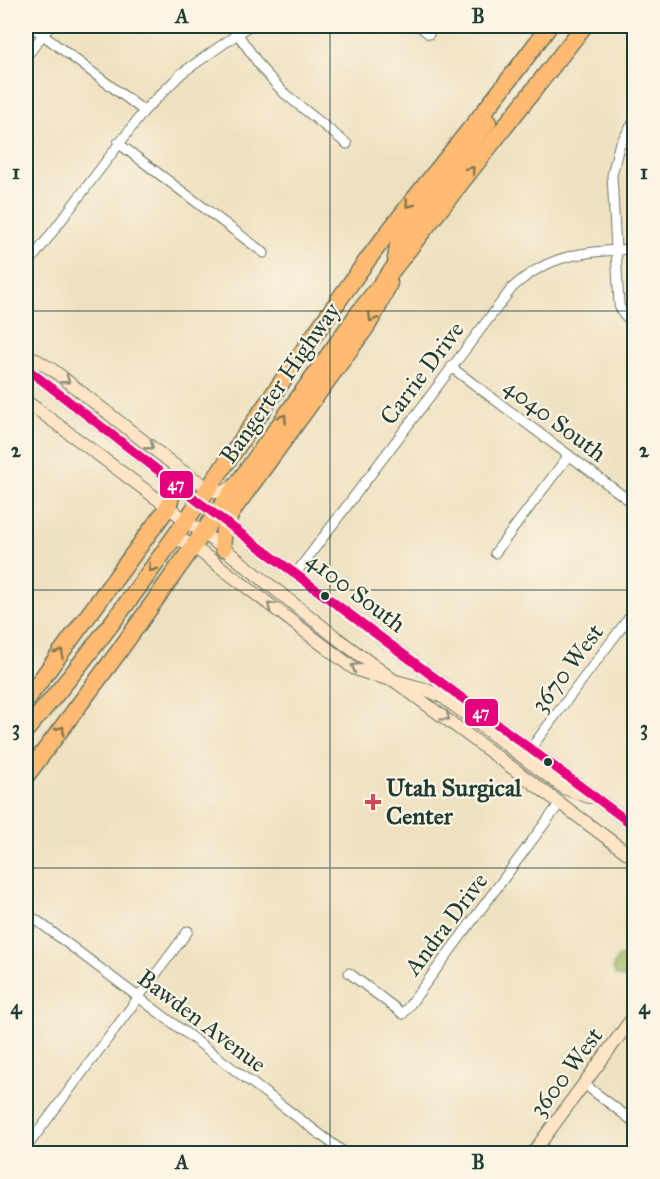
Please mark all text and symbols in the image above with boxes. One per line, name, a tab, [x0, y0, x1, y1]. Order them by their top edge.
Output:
text: A	[173, 4, 189, 28]
text: B	[471, 4, 485, 28]
text: 1	[12, 160, 20, 184]
text: 1	[640, 160, 648, 184]
one-way arrow	[464, 166, 475, 177]
one-way arrow	[406, 197, 417, 208]
street label: Bangerter Highway	[213, 296, 347, 470]
one-way arrow	[367, 312, 379, 322]
street label: Carrie Drive	[373, 315, 471, 431]
street label: 4040 South	[498, 372, 612, 468]
one-way arrow	[59, 373, 70, 384]
one-way arrow	[276, 414, 287, 425]
text: 2	[11, 438, 22, 462]
text: 2	[639, 438, 650, 462]
one-way arrow	[143, 439, 154, 450]
line badge: 47	[159, 470, 194, 499]
text: 47	[168, 475, 185, 495]
street label: 4100 South	[300, 545, 412, 639]
one-way arrow	[149, 562, 160, 573]
unlabelled marker	[319, 590, 331, 602]
one-way arrow	[266, 602, 277, 613]
street label: 3670 West	[524, 617, 610, 718]
one-way arrow	[53, 648, 64, 659]
one-way arrow	[351, 663, 361, 675]
line badge: 47	[464, 698, 499, 727]
text: 47	[473, 703, 490, 723]
one-way arrow	[439, 710, 450, 721]
text: 3	[12, 716, 20, 741]
text: 3	[640, 716, 648, 741]
one-way arrow	[53, 725, 64, 736]
unlabelled marker	[542, 756, 554, 768]
place label: Utah Surgical Center	[386, 773, 522, 831]
marker: Utah Surgical Center	[364, 793, 382, 811]
street label: Andra Drive	[397, 867, 494, 982]
street label: Bawden Avenue	[132, 963, 272, 1079]
text: 4	[10, 995, 22, 1020]
text: 4	[638, 995, 650, 1020]
street label: 3600 West	[523, 1021, 610, 1123]
text: A	[173, 1150, 189, 1174]
text: B	[471, 1150, 485, 1174]

